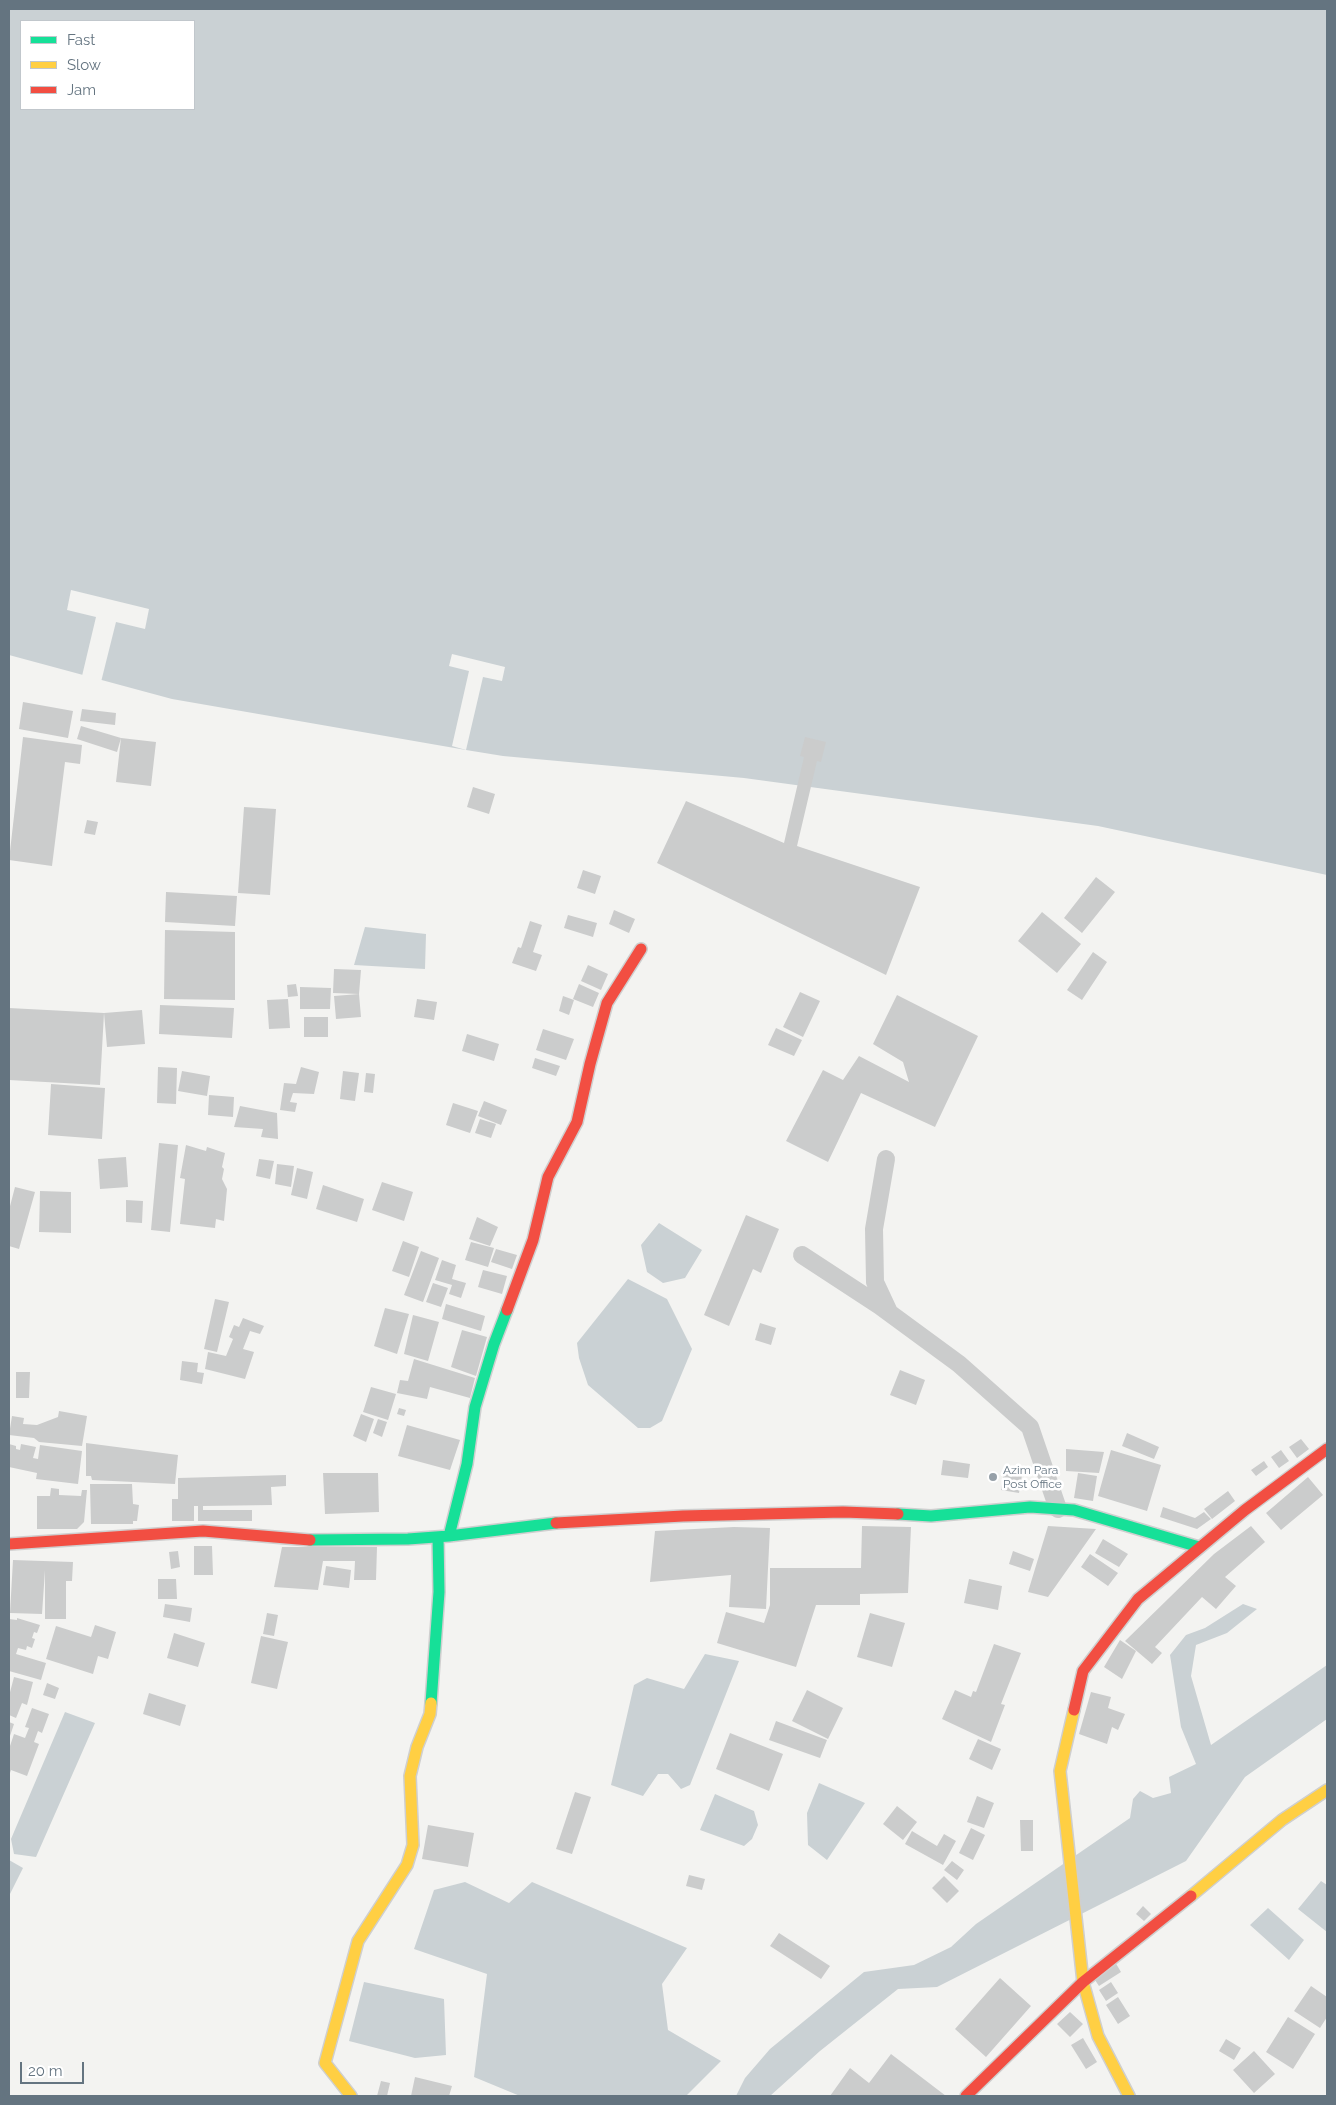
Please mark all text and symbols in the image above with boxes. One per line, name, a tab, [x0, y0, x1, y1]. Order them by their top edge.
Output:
legend	[20, 20, 195, 110]
text: Fast	[67, 31, 95, 49]
text: Slow	[67, 56, 101, 74]
text: Jam	[67, 81, 96, 99]
place label: Azim Para Post Office	[1003, 1463, 1062, 1491]
marker: Azim Para Post Office	[987, 1471, 999, 1483]
scale bar	[22, 2052, 86, 2084]
text: 20 m	[28, 2062, 63, 2080]

